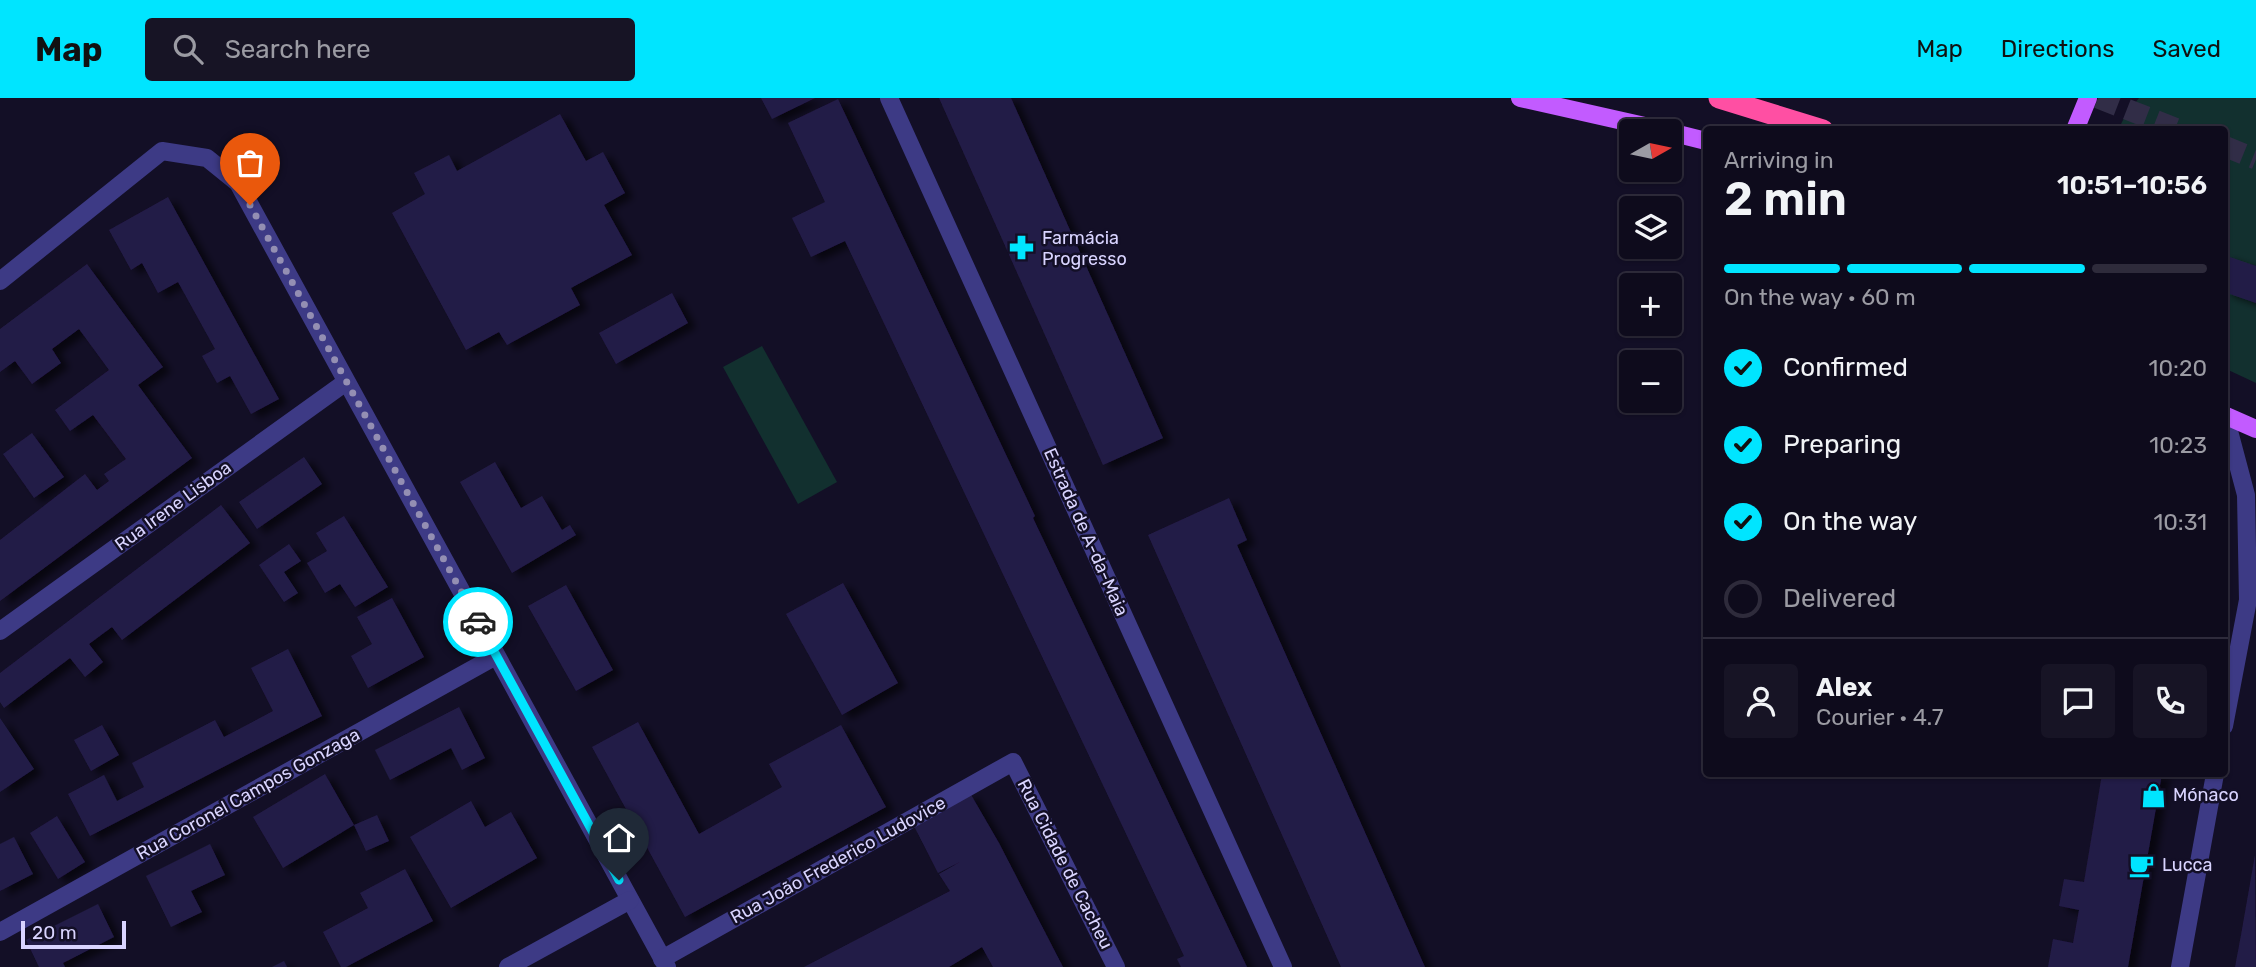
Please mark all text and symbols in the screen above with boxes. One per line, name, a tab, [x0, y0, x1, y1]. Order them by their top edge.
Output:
search box	[145, 18, 635, 81]
text: Map	[35, 30, 103, 69]
icon: search	[169, 30, 207, 68]
text: Search here	[225, 34, 370, 65]
text: Map	[1916, 35, 1963, 63]
text: Directions	[2001, 35, 2114, 63]
text: Saved	[2152, 35, 2221, 63]
north arrow	[1619, 119, 1682, 182]
map controls	[1619, 119, 1682, 413]
pin	[220, 133, 280, 205]
icon: bag	[231, 144, 269, 182]
text: Arriving in	[1724, 146, 1834, 174]
text: 10:51–10:56	[2057, 170, 2207, 201]
text: 2 min	[1724, 172, 1847, 227]
button: layers	[1619, 196, 1682, 259]
place label: Farmácia Progresso	[1042, 227, 1127, 270]
pharmacy icon: Farmácia Progresso	[1008, 234, 1036, 262]
button: +	[1619, 273, 1682, 336]
text: On the way · 60 m	[1724, 283, 1916, 311]
icon: check	[1724, 349, 1762, 387]
button: −	[1619, 350, 1682, 413]
text: Confirmed	[1783, 352, 1908, 383]
text: 10:20	[2149, 354, 2207, 382]
icon: check	[1724, 426, 1762, 464]
text: Preparing	[1783, 429, 1901, 460]
text: 10:23	[2149, 431, 2207, 459]
street label: Estrada de A-da-Maia	[1039, 445, 1133, 619]
street label: Rua Irene Lisboa	[110, 456, 236, 556]
icon: check	[1724, 503, 1762, 541]
text: On the way	[1783, 506, 1917, 537]
text: 10:31	[2153, 508, 2207, 536]
text: Delivered	[1783, 583, 1896, 614]
courier	[443, 587, 513, 657]
icon: car	[459, 603, 497, 641]
button: person	[1724, 664, 1798, 738]
button: chat	[2041, 664, 2115, 738]
button: phone	[2133, 664, 2207, 738]
text: Alex	[1816, 672, 1872, 703]
text: Courier · 4.7	[1816, 703, 1943, 731]
street label: Rua Coronel Campos Gonzaga	[132, 723, 364, 865]
street label: Rua Cidade de Cacheu	[1012, 775, 1118, 953]
shop icon: Mónaco	[2139, 781, 2167, 809]
place label: Mónaco	[2173, 784, 2239, 806]
street label: Rua João Frederico Ludovice	[726, 792, 950, 928]
pin	[589, 808, 649, 880]
icon: home	[600, 819, 638, 857]
cafe icon: Lucca	[2128, 851, 2156, 879]
place label: Lucca	[2162, 854, 2213, 876]
scale bar	[21, 918, 126, 950]
text: 20 m	[32, 921, 77, 944]

